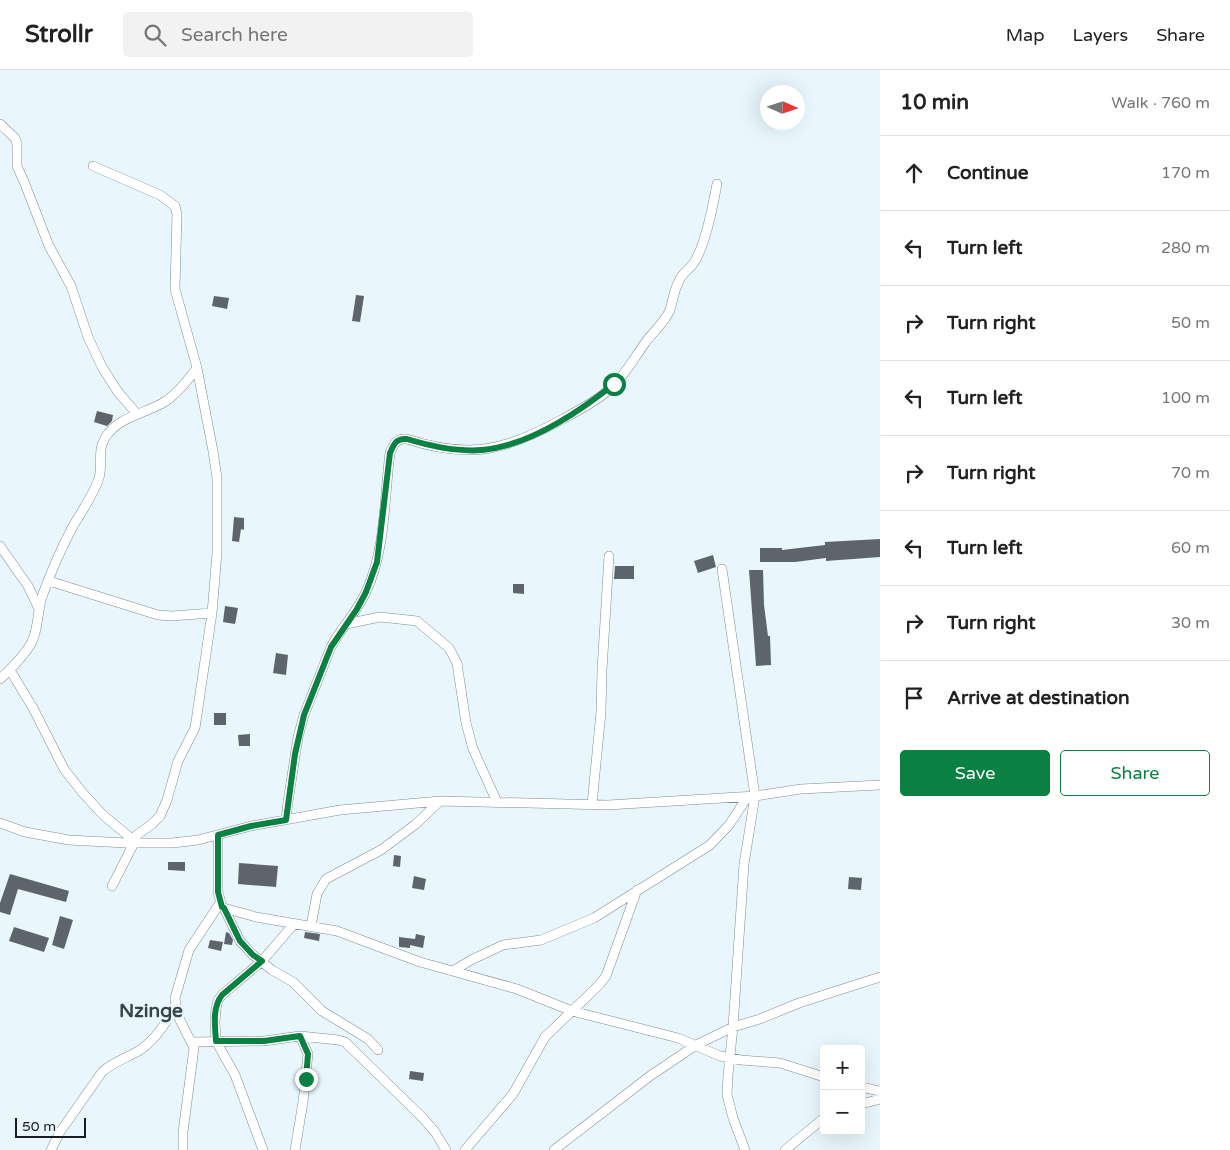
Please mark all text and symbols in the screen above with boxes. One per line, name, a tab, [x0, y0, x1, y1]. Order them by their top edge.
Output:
search box	[123, 12, 473, 57]
text: Strollr	[25, 20, 93, 49]
icon: search	[141, 21, 169, 49]
text: Search here	[181, 24, 288, 46]
text: Map	[1006, 24, 1045, 46]
text: Layers	[1073, 24, 1128, 46]
text: Share	[1156, 24, 1205, 46]
north arrow	[760, 85, 805, 130]
text: 10 min	[900, 90, 969, 115]
text: Walk · 760 m	[1111, 93, 1210, 113]
icon: ahead	[900, 159, 928, 187]
text: Continue	[947, 162, 1029, 184]
text: 170 m	[1161, 163, 1210, 183]
icon: left	[900, 234, 928, 262]
text: Turn left	[947, 237, 1023, 259]
text: 280 m	[1161, 238, 1210, 258]
icon: right	[900, 309, 928, 337]
text: Turn right	[947, 312, 1035, 334]
text: 50 m	[1171, 313, 1210, 333]
route start	[603, 373, 626, 396]
icon: left	[900, 384, 928, 412]
text: Turn left	[947, 387, 1023, 409]
text: 100 m	[1161, 388, 1210, 408]
icon: right	[900, 459, 928, 487]
text: Turn right	[947, 462, 1035, 484]
text: 70 m	[1171, 463, 1210, 483]
icon: left	[900, 534, 928, 562]
text: Turn left	[947, 537, 1023, 559]
text: 60 m	[1171, 538, 1210, 558]
icon: right	[900, 609, 928, 637]
text: Turn right	[947, 612, 1035, 634]
text: 30 m	[1171, 613, 1210, 633]
icon: arrive	[900, 684, 928, 712]
text: Arrive at destination	[947, 687, 1130, 709]
button: Save	[900, 750, 1050, 796]
button: Share	[1060, 750, 1210, 796]
district label: Nzinge	[119, 1000, 183, 1023]
map controls	[820, 1045, 865, 1135]
button: +	[820, 1045, 865, 1090]
route end	[295, 1068, 318, 1091]
button: −	[820, 1090, 865, 1135]
scale bar	[15, 1115, 86, 1138]
text: 50 m	[22, 1118, 56, 1135]

